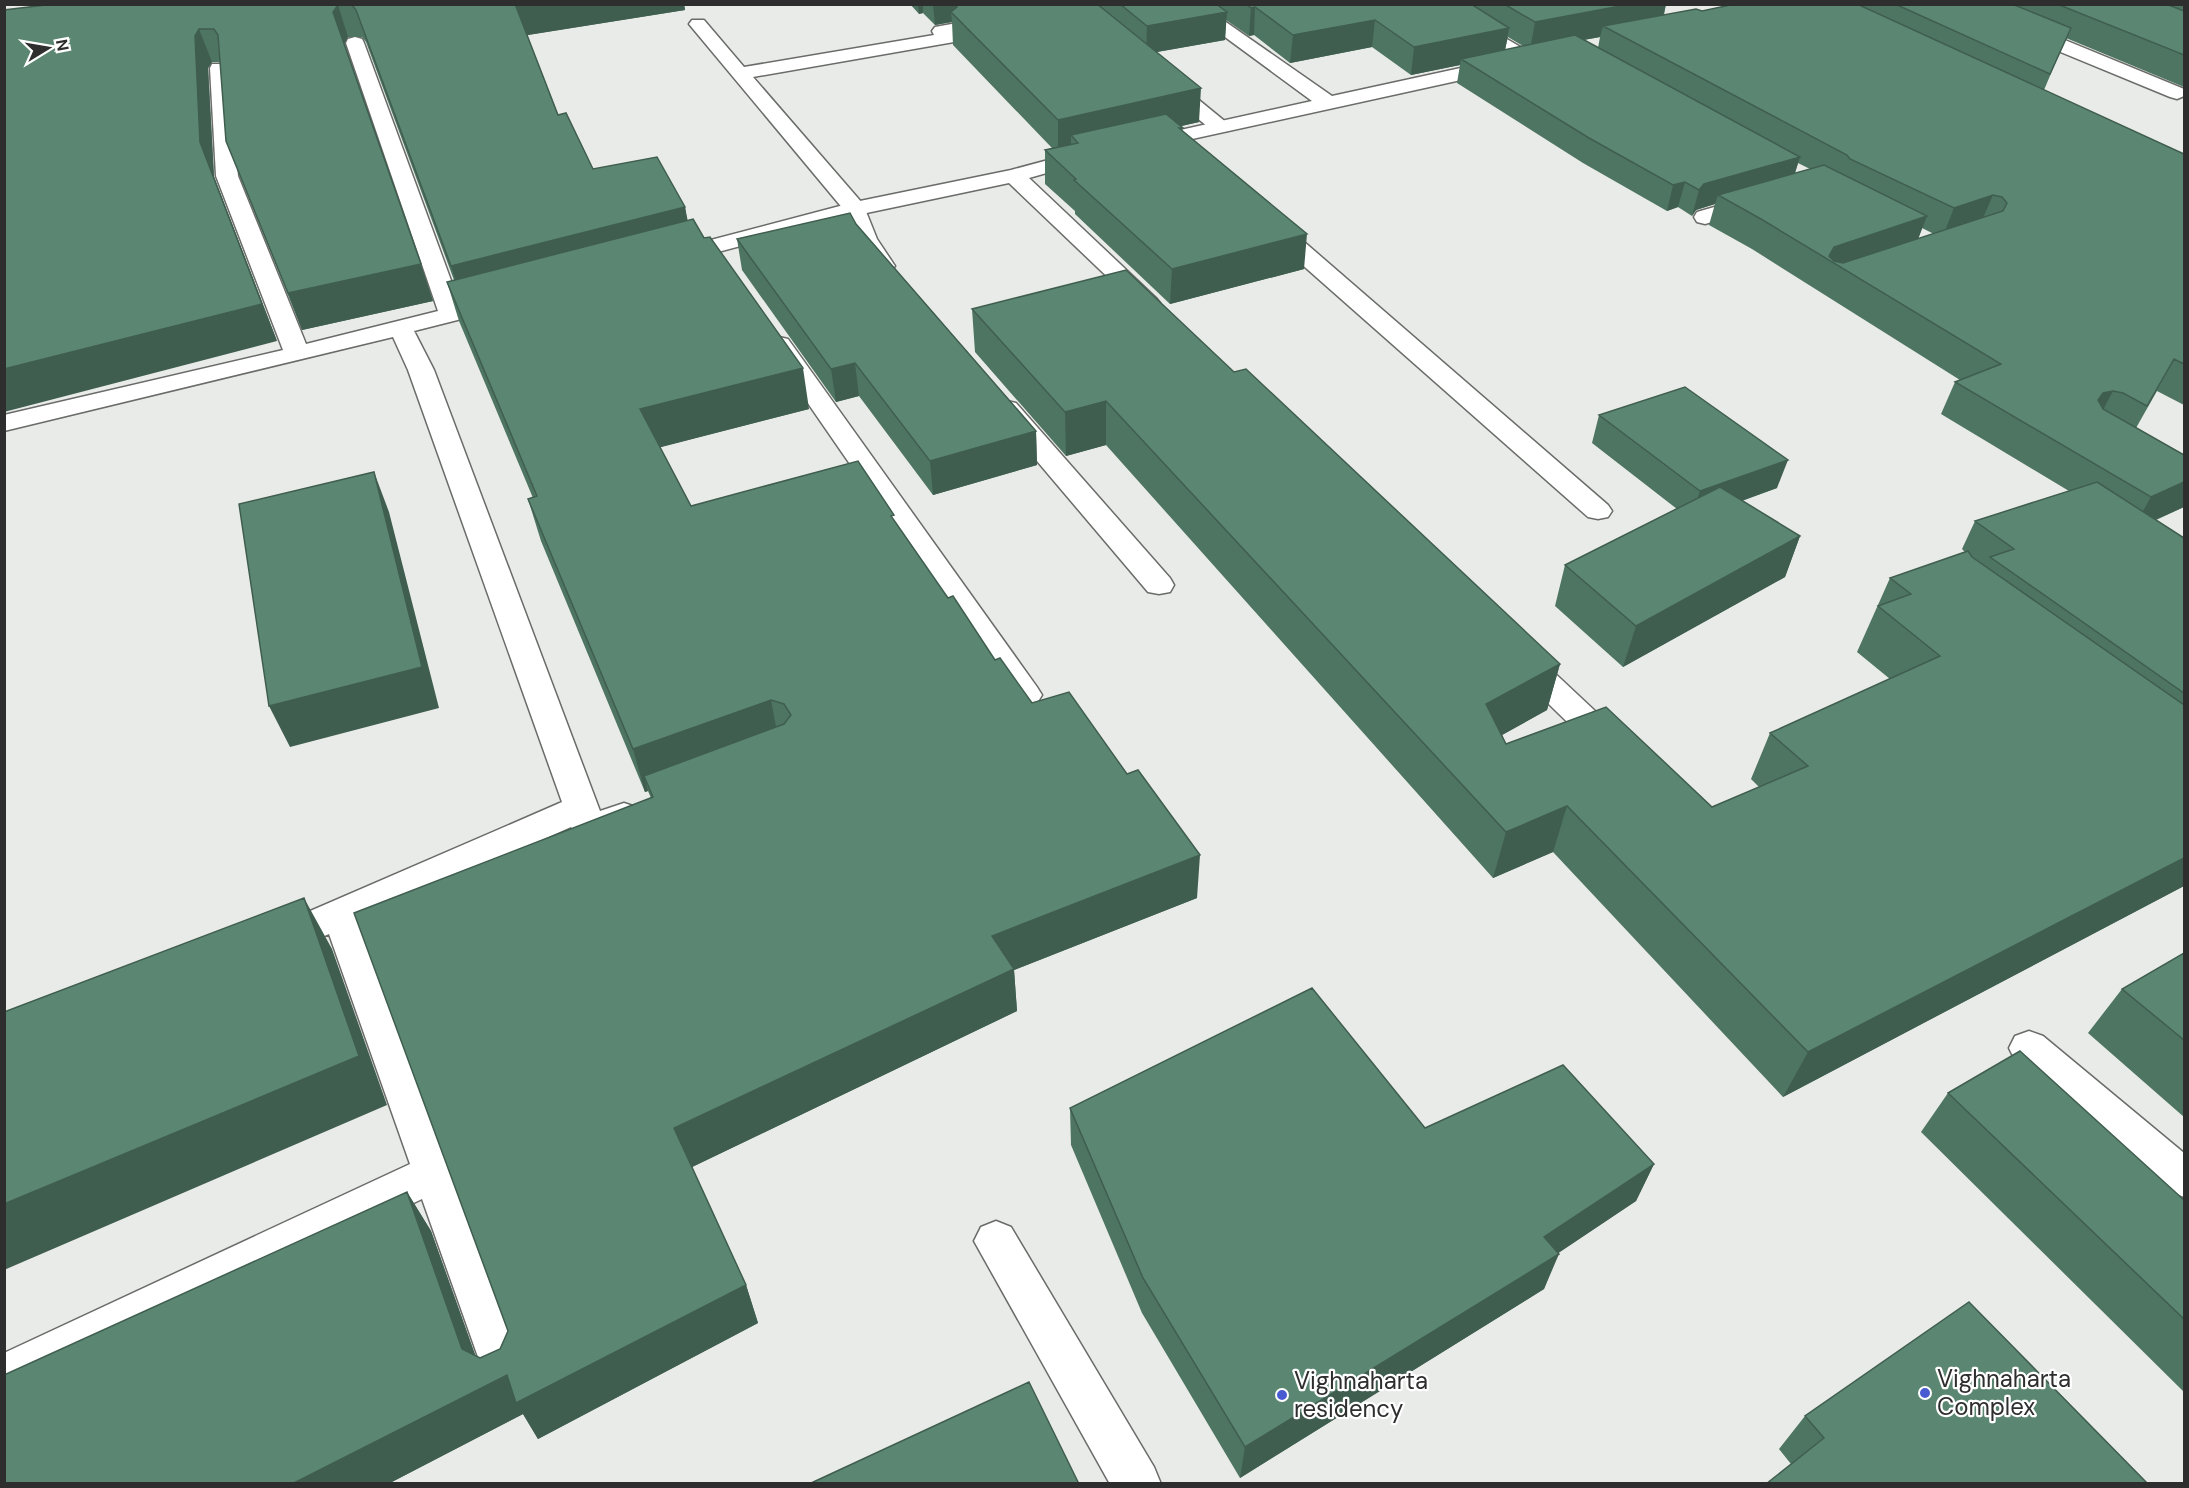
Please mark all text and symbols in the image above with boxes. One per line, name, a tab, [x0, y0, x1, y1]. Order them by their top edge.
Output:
north arrow	[18, 18, 78, 78]
text: N	[51, 38, 74, 53]
place label: Vighnaharta Complex	[1937, 1363, 2071, 1422]
place label: Vighnaharta residency	[1294, 1365, 1428, 1424]
marker: Vighnaharta Complex	[1918, 1386, 1932, 1400]
marker: Vighnaharta residency	[1275, 1388, 1289, 1402]

